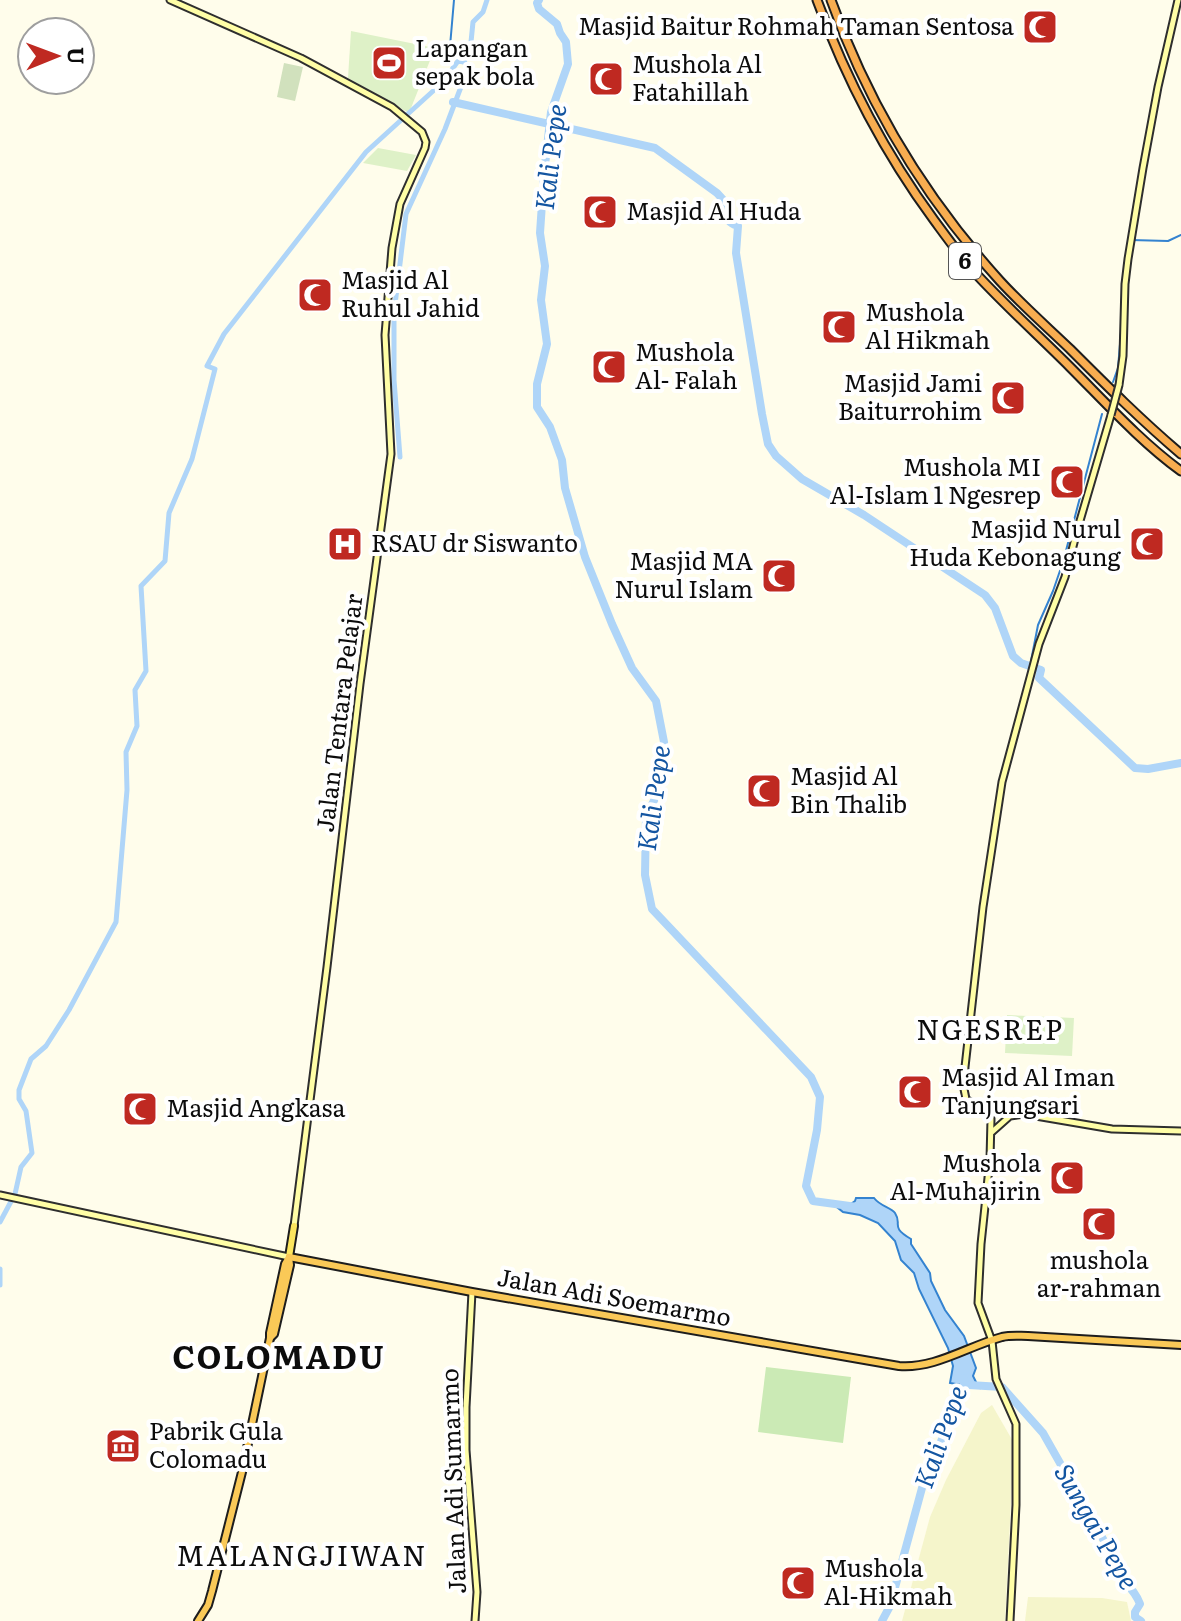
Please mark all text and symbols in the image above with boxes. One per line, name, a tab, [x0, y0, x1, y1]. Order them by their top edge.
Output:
place label: Masjid Baitur Rohmah Taman Sentosa	[578, 7, 1014, 42]
mosque icon: Masjid Baitur Rohmah Taman Sentosa	[1021, 8, 1059, 46]
north arrow	[16, 16, 96, 96]
place label: Lapangan sepak bola	[415, 29, 535, 92]
sports icon: Lapangan sepak bola	[370, 44, 408, 82]
place label: Mushola Al Fatahillah	[632, 45, 762, 108]
text: U	[61, 47, 94, 65]
mosque icon: Mushola Al Fatahillah	[587, 60, 625, 98]
water label: Kali Pepe	[523, 101, 574, 212]
place label: Masjid Al Huda	[626, 192, 801, 227]
mosque icon: Masjid Al Huda	[581, 193, 619, 231]
road number: 6	[949, 243, 981, 279]
place label: Masjid Al Ruhul Jahid	[341, 261, 480, 324]
mosque icon: Masjid Al Ruhul Jahid	[296, 276, 334, 314]
place label: Mushola Al Hikmah	[865, 293, 990, 356]
mosque icon: Mushola Al Hikmah	[820, 308, 858, 346]
place label: Mushola Al- Falah	[635, 333, 738, 396]
mosque icon: Mushola Al- Falah	[590, 348, 628, 386]
place label: Masjid Jami Baiturrohim	[838, 364, 982, 427]
mosque icon: Masjid Jami Baiturrohim	[989, 379, 1027, 417]
place label: Mushola MI Al-Islam 1 Ngesrep	[830, 448, 1041, 511]
mosque icon: Mushola MI Al-Islam 1 Ngesrep	[1048, 463, 1086, 501]
place label: Masjid Nurul Huda Kebonagung	[909, 510, 1122, 573]
place label: RSAU dr Siswanto	[371, 524, 578, 559]
hospital icon: RSAU dr Siswanto	[326, 525, 364, 563]
mosque icon: Masjid Nurul Huda Kebonagung	[1128, 525, 1166, 563]
place label: Masjid MA Nurul Islam	[615, 542, 753, 605]
mosque icon: Masjid MA Nurul Islam	[760, 557, 798, 595]
street label: Jalan Tentara Pelajar	[306, 591, 370, 834]
water label: Kali Pepe	[625, 742, 678, 853]
place label: Masjid Al Bin Thalib	[790, 757, 907, 820]
mosque icon: Masjid Al Bin Thalib	[745, 772, 783, 810]
district label: NGESREP	[916, 1007, 1064, 1049]
place label: Masjid Al Iman Tanjungsari	[941, 1058, 1115, 1121]
mosque icon: Masjid Al Iman Tanjungsari	[896, 1073, 934, 1111]
place label: Masjid Angkasa	[166, 1089, 345, 1124]
mosque icon: Masjid Angkasa	[121, 1090, 159, 1128]
place label: Mushola Al-Muhajirin	[890, 1144, 1041, 1207]
mosque icon: Mushola Al-Muhajirin	[1048, 1159, 1086, 1197]
mosque icon: mushola ar-rahman	[1080, 1205, 1118, 1243]
place label: mushola ar-rahman	[1037, 1241, 1161, 1304]
street label: Jalan Adi Soemarmo	[495, 1258, 734, 1333]
district label: COLOMADU	[172, 1331, 386, 1379]
street label: Jalan Adi Sumarmo	[430, 1368, 473, 1594]
water label: Kali Pepe	[902, 1379, 975, 1493]
place label: Pabrik Gula Colomadu	[149, 1412, 283, 1475]
museum icon: Pabrik Gula Colomadu	[104, 1427, 142, 1465]
water label: Sungai Pepe	[1046, 1455, 1150, 1596]
district label: MALANGJIWAN	[176, 1533, 428, 1575]
place label: Mushola Al-Hikmah	[824, 1549, 953, 1612]
mosque icon: Mushola Al-Hikmah	[779, 1564, 817, 1602]

